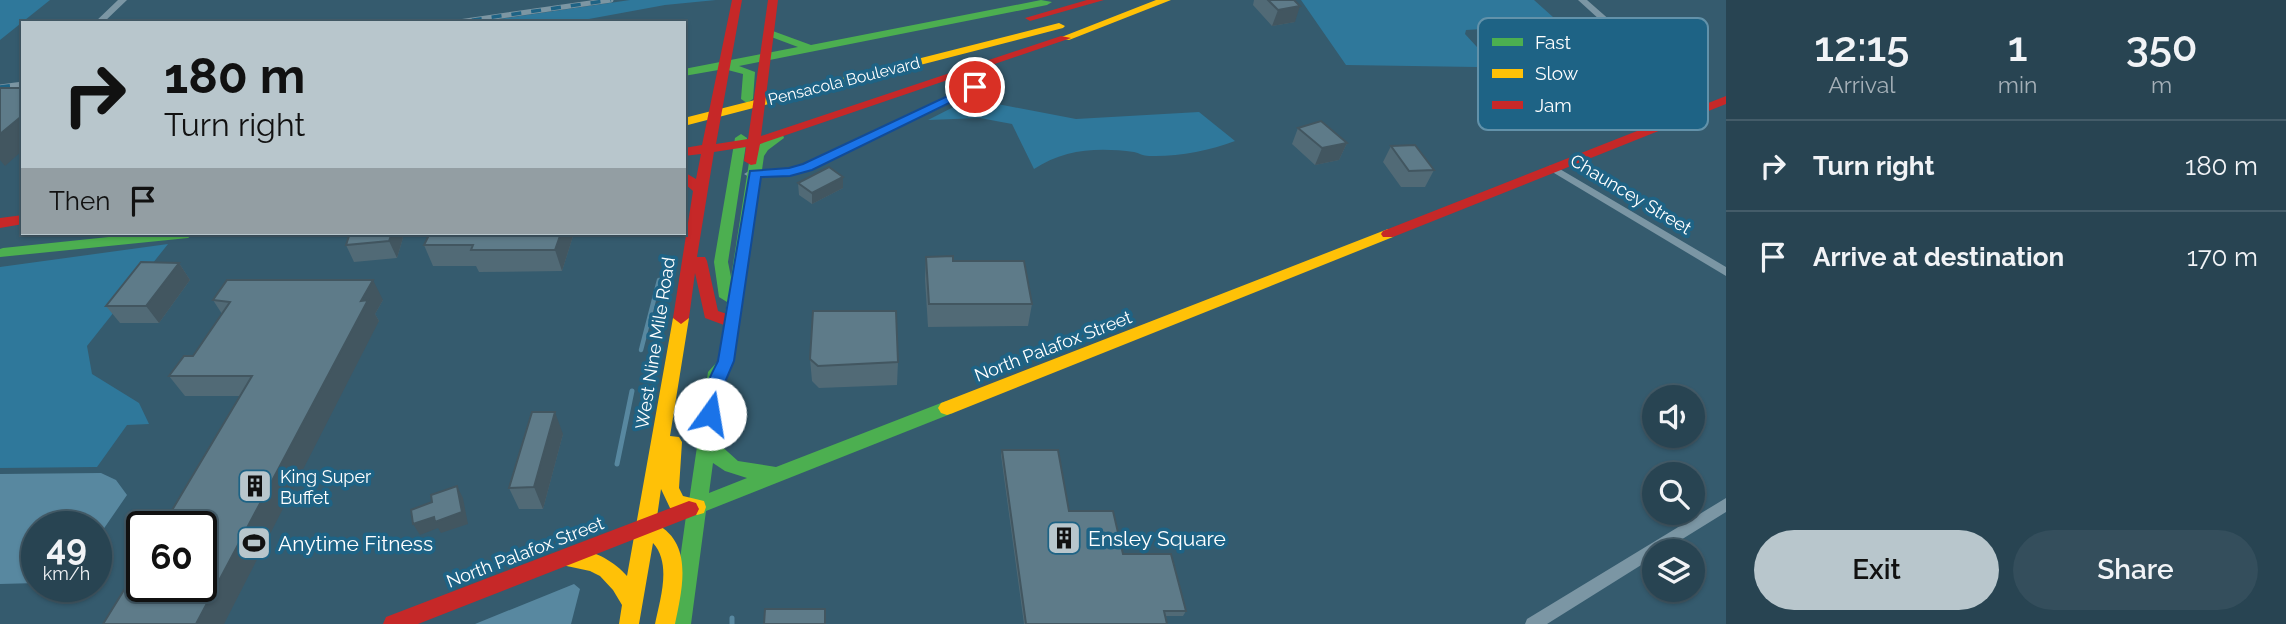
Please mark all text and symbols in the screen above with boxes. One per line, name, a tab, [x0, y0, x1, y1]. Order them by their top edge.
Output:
legend	[1478, 18, 1708, 130]
text: 12:15	[1814, 22, 1909, 71]
text: 1	[2008, 22, 2027, 71]
text: 350	[2126, 22, 2198, 71]
text: Fast	[1535, 31, 1571, 53]
text: 180 m	[164, 47, 305, 104]
icon: right	[49, 49, 140, 140]
street label: Pensacola Boulevard	[766, 53, 922, 109]
pin	[945, 57, 1005, 117]
text: Slow	[1535, 62, 1579, 84]
icon: arrive	[956, 68, 994, 106]
text: Arrival	[1828, 71, 1896, 98]
text: min	[1998, 71, 2037, 98]
text: m	[2151, 71, 2172, 98]
text: Jam	[1535, 94, 1572, 116]
text: Turn right	[164, 106, 305, 143]
icon: right	[1754, 147, 1792, 185]
street label: Chauncey Street	[1567, 150, 1695, 238]
text: Turn right	[1813, 151, 1934, 181]
text: 180 m	[2185, 151, 2258, 181]
icon: arrive	[124, 182, 162, 220]
text: Then	[49, 186, 110, 216]
icon: arrive	[1754, 238, 1792, 276]
text: Arrive at destination	[1813, 242, 2064, 272]
text: 170 m	[2187, 242, 2258, 272]
street label: West Nine Mile Road	[631, 255, 679, 431]
street label: North Palafox Street	[971, 306, 1135, 386]
position arrow	[673, 377, 747, 451]
map controls	[1642, 385, 1705, 602]
button: sound	[1642, 385, 1705, 448]
button: search	[1642, 462, 1705, 525]
place label: King Super Buffet	[280, 466, 372, 508]
building icon: King Super Buffet	[236, 467, 274, 505]
speed limit sign: 60	[126, 511, 217, 602]
street label: North Palafox Street	[443, 512, 607, 592]
building icon: Ensley Square	[1045, 519, 1083, 557]
sports icon: Anytime Fitness	[235, 524, 273, 562]
place label: Ensley Square	[1088, 526, 1226, 551]
text: 49	[46, 527, 87, 568]
button: Exit	[1754, 530, 1999, 610]
button: Share	[2013, 530, 2258, 610]
place label: Anytime Fitness	[278, 531, 433, 556]
button: layers	[1642, 539, 1705, 602]
text: km/h	[43, 563, 90, 584]

